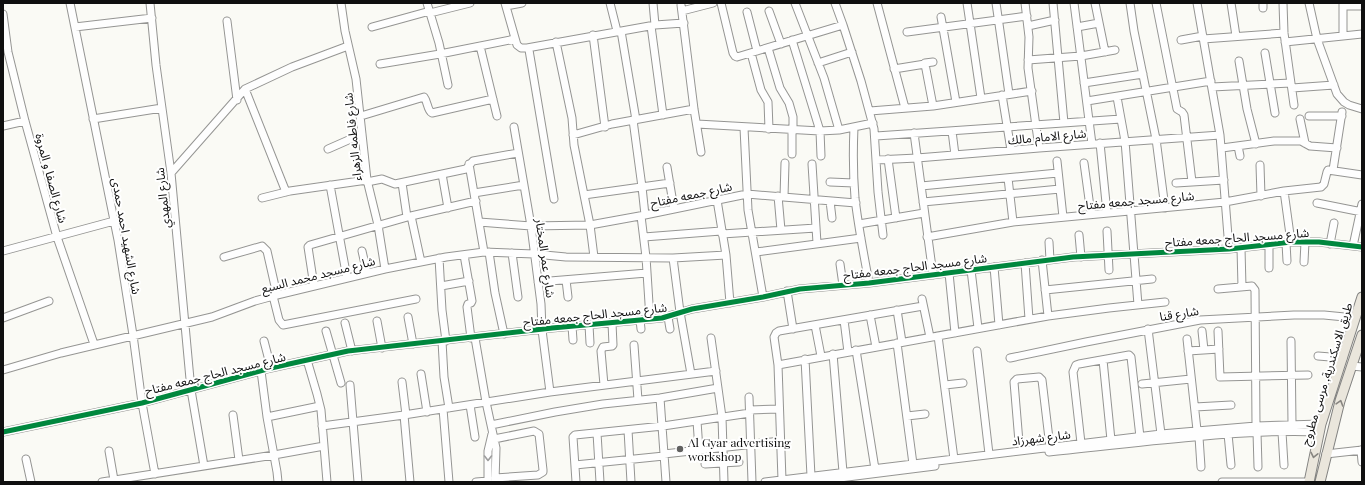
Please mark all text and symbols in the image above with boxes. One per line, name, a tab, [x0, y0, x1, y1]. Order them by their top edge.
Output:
street label: شارع فاطمه الزهراء	[339, 92, 367, 182]
street label: شارع الامام مالك	[1007, 125, 1087, 149]
street label: شارع الصفا و المروة	[30, 131, 72, 225]
street label: شارع المهدي	[151, 167, 176, 229]
street label: شارع الشهيد احمد حمدى	[107, 176, 145, 296]
street label: شارع جمعه مفتاح	[649, 178, 734, 212]
street label: شارع مسجد جمعه مفتاح	[1077, 187, 1195, 215]
street label: شارع عمر المختار	[530, 216, 559, 299]
street label: شارع مسجد الحاج جمعه مفتاح	[1164, 224, 1310, 252]
street label: شارع مسجد الحاج جمعه مفتاح	[842, 249, 988, 285]
street label: شارع مسجد محمد السبع	[259, 252, 377, 298]
street label: شارع مسجد الحاج جمعه مفتاح	[522, 298, 668, 332]
street label: طريق الاسكندرية, مرسى مطروح	[1297, 301, 1357, 448]
street label: شارع قنا	[1158, 302, 1200, 326]
street label: شارع مسجد الحاج جمعه مفتاح	[143, 348, 288, 400]
one-way arrow	[1335, 400, 1344, 407]
street label: شارع شهرزاد	[1011, 425, 1072, 451]
place label: Al Gyar advertising workshop	[687, 434, 791, 464]
marker: Al Gyar advertising workshop	[675, 444, 685, 454]
one-way arrow	[1310, 452, 1319, 458]
one-way arrow	[484, 455, 492, 461]

